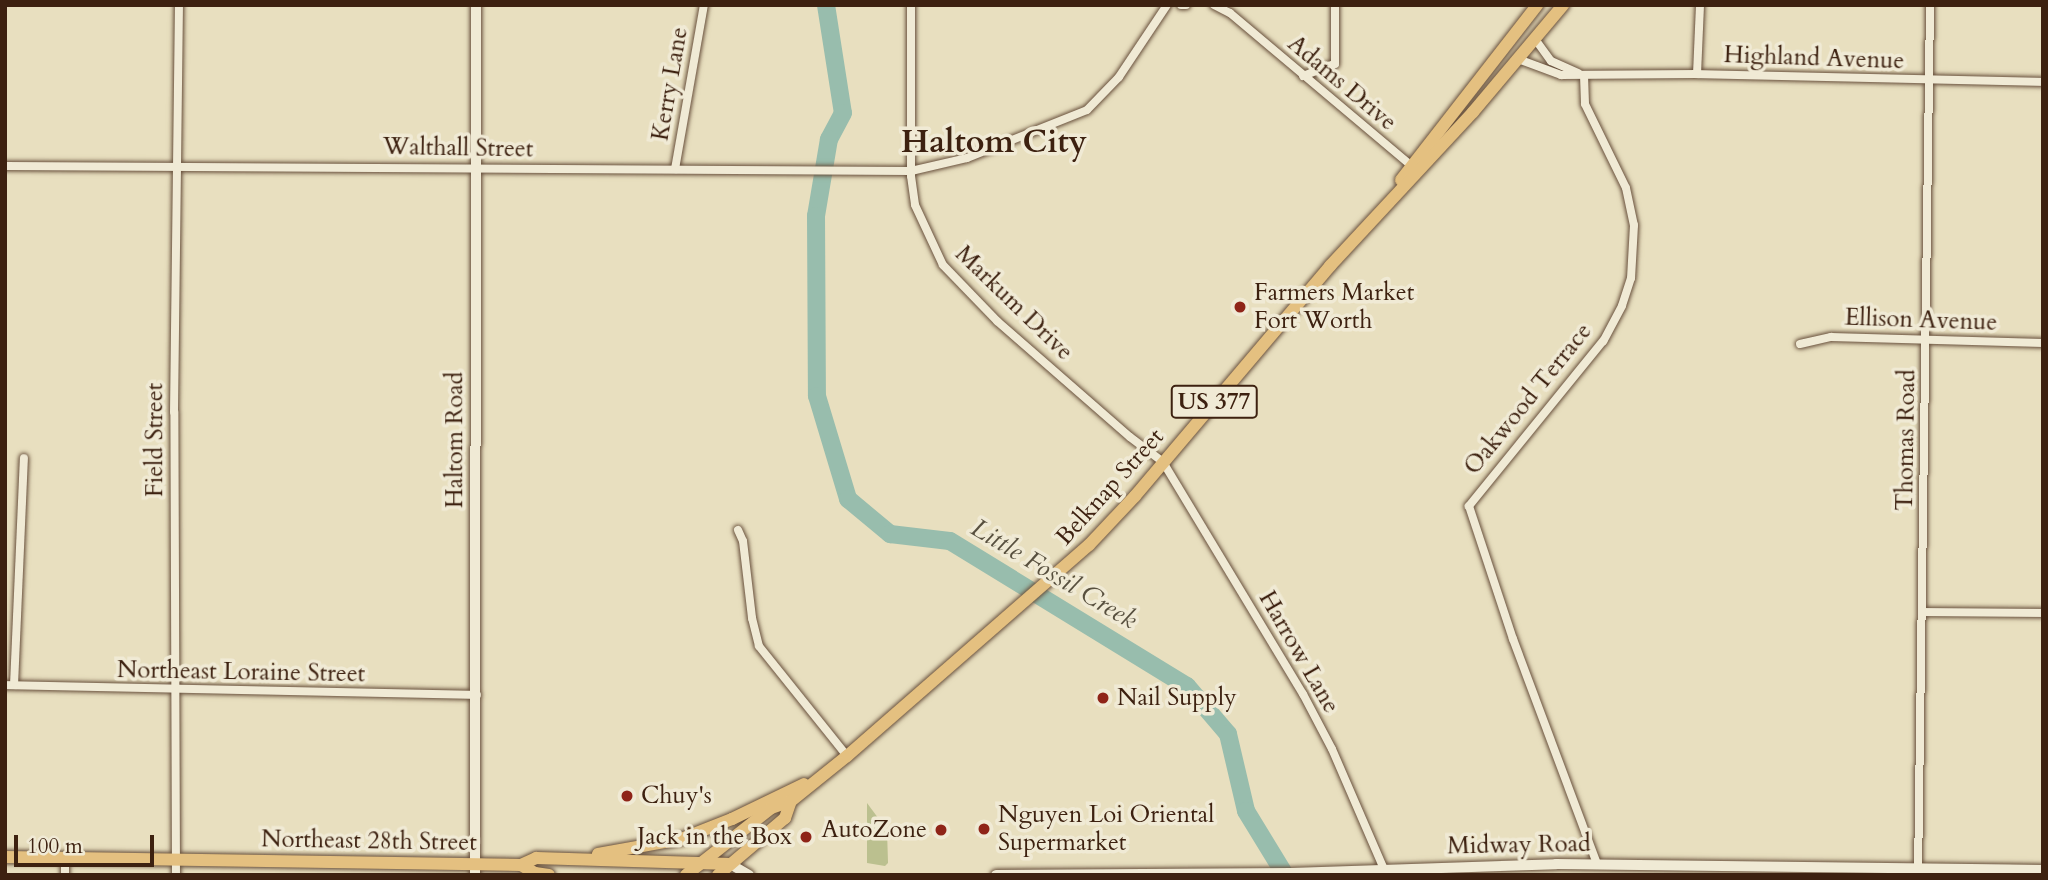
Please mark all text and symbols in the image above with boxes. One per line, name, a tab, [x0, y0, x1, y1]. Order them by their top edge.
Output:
street label: Kerry Lane	[646, 25, 694, 143]
street label: Adams Drive	[1282, 29, 1402, 137]
street label: Highland Avenue	[1723, 40, 1905, 76]
district label: Haltom City	[901, 123, 1087, 161]
street label: Walthall Street	[383, 132, 533, 164]
street label: Markum Drive	[949, 240, 1079, 366]
place label: Farmers Market Fort Worth	[1254, 279, 1414, 335]
marker: Farmers Market Fort Worth	[1232, 299, 1248, 315]
street label: Ellison Avenue	[1844, 303, 1998, 337]
street label: Oakwood Terrace	[1458, 317, 1598, 481]
street label: Thomas Road	[1890, 369, 1922, 511]
street label: Haltom Road	[441, 372, 469, 508]
road number: US 377	[1170, 382, 1258, 422]
street label: Field Street	[141, 383, 169, 497]
street label: Belknap Street	[1050, 423, 1170, 551]
water label: Little Fossil Creek	[965, 512, 1143, 636]
street label: Harrow Lane	[1253, 586, 1345, 718]
street label: Northeast Loraine Street	[117, 655, 365, 689]
place label: Nail Supply	[1117, 684, 1237, 712]
marker: Nail Supply	[1095, 690, 1111, 706]
place label: Chuy's	[641, 782, 712, 810]
marker: Chuy's	[619, 788, 635, 804]
place label: Nguyen Loi Oriental Supermarket	[998, 801, 1214, 857]
place label: AutoZone	[822, 816, 927, 844]
scale bar	[18, 820, 158, 864]
marker: Nguyen Loi Oriental Supermarket	[976, 821, 992, 837]
marker: AutoZone	[933, 822, 949, 838]
place label: Jack in the Box	[637, 823, 792, 851]
street label: Northeast 28th Street	[261, 825, 477, 857]
marker: Jack in the Box	[798, 829, 814, 845]
street label: Midway Road	[1447, 829, 1591, 861]
text: 100 m	[27, 832, 83, 861]

